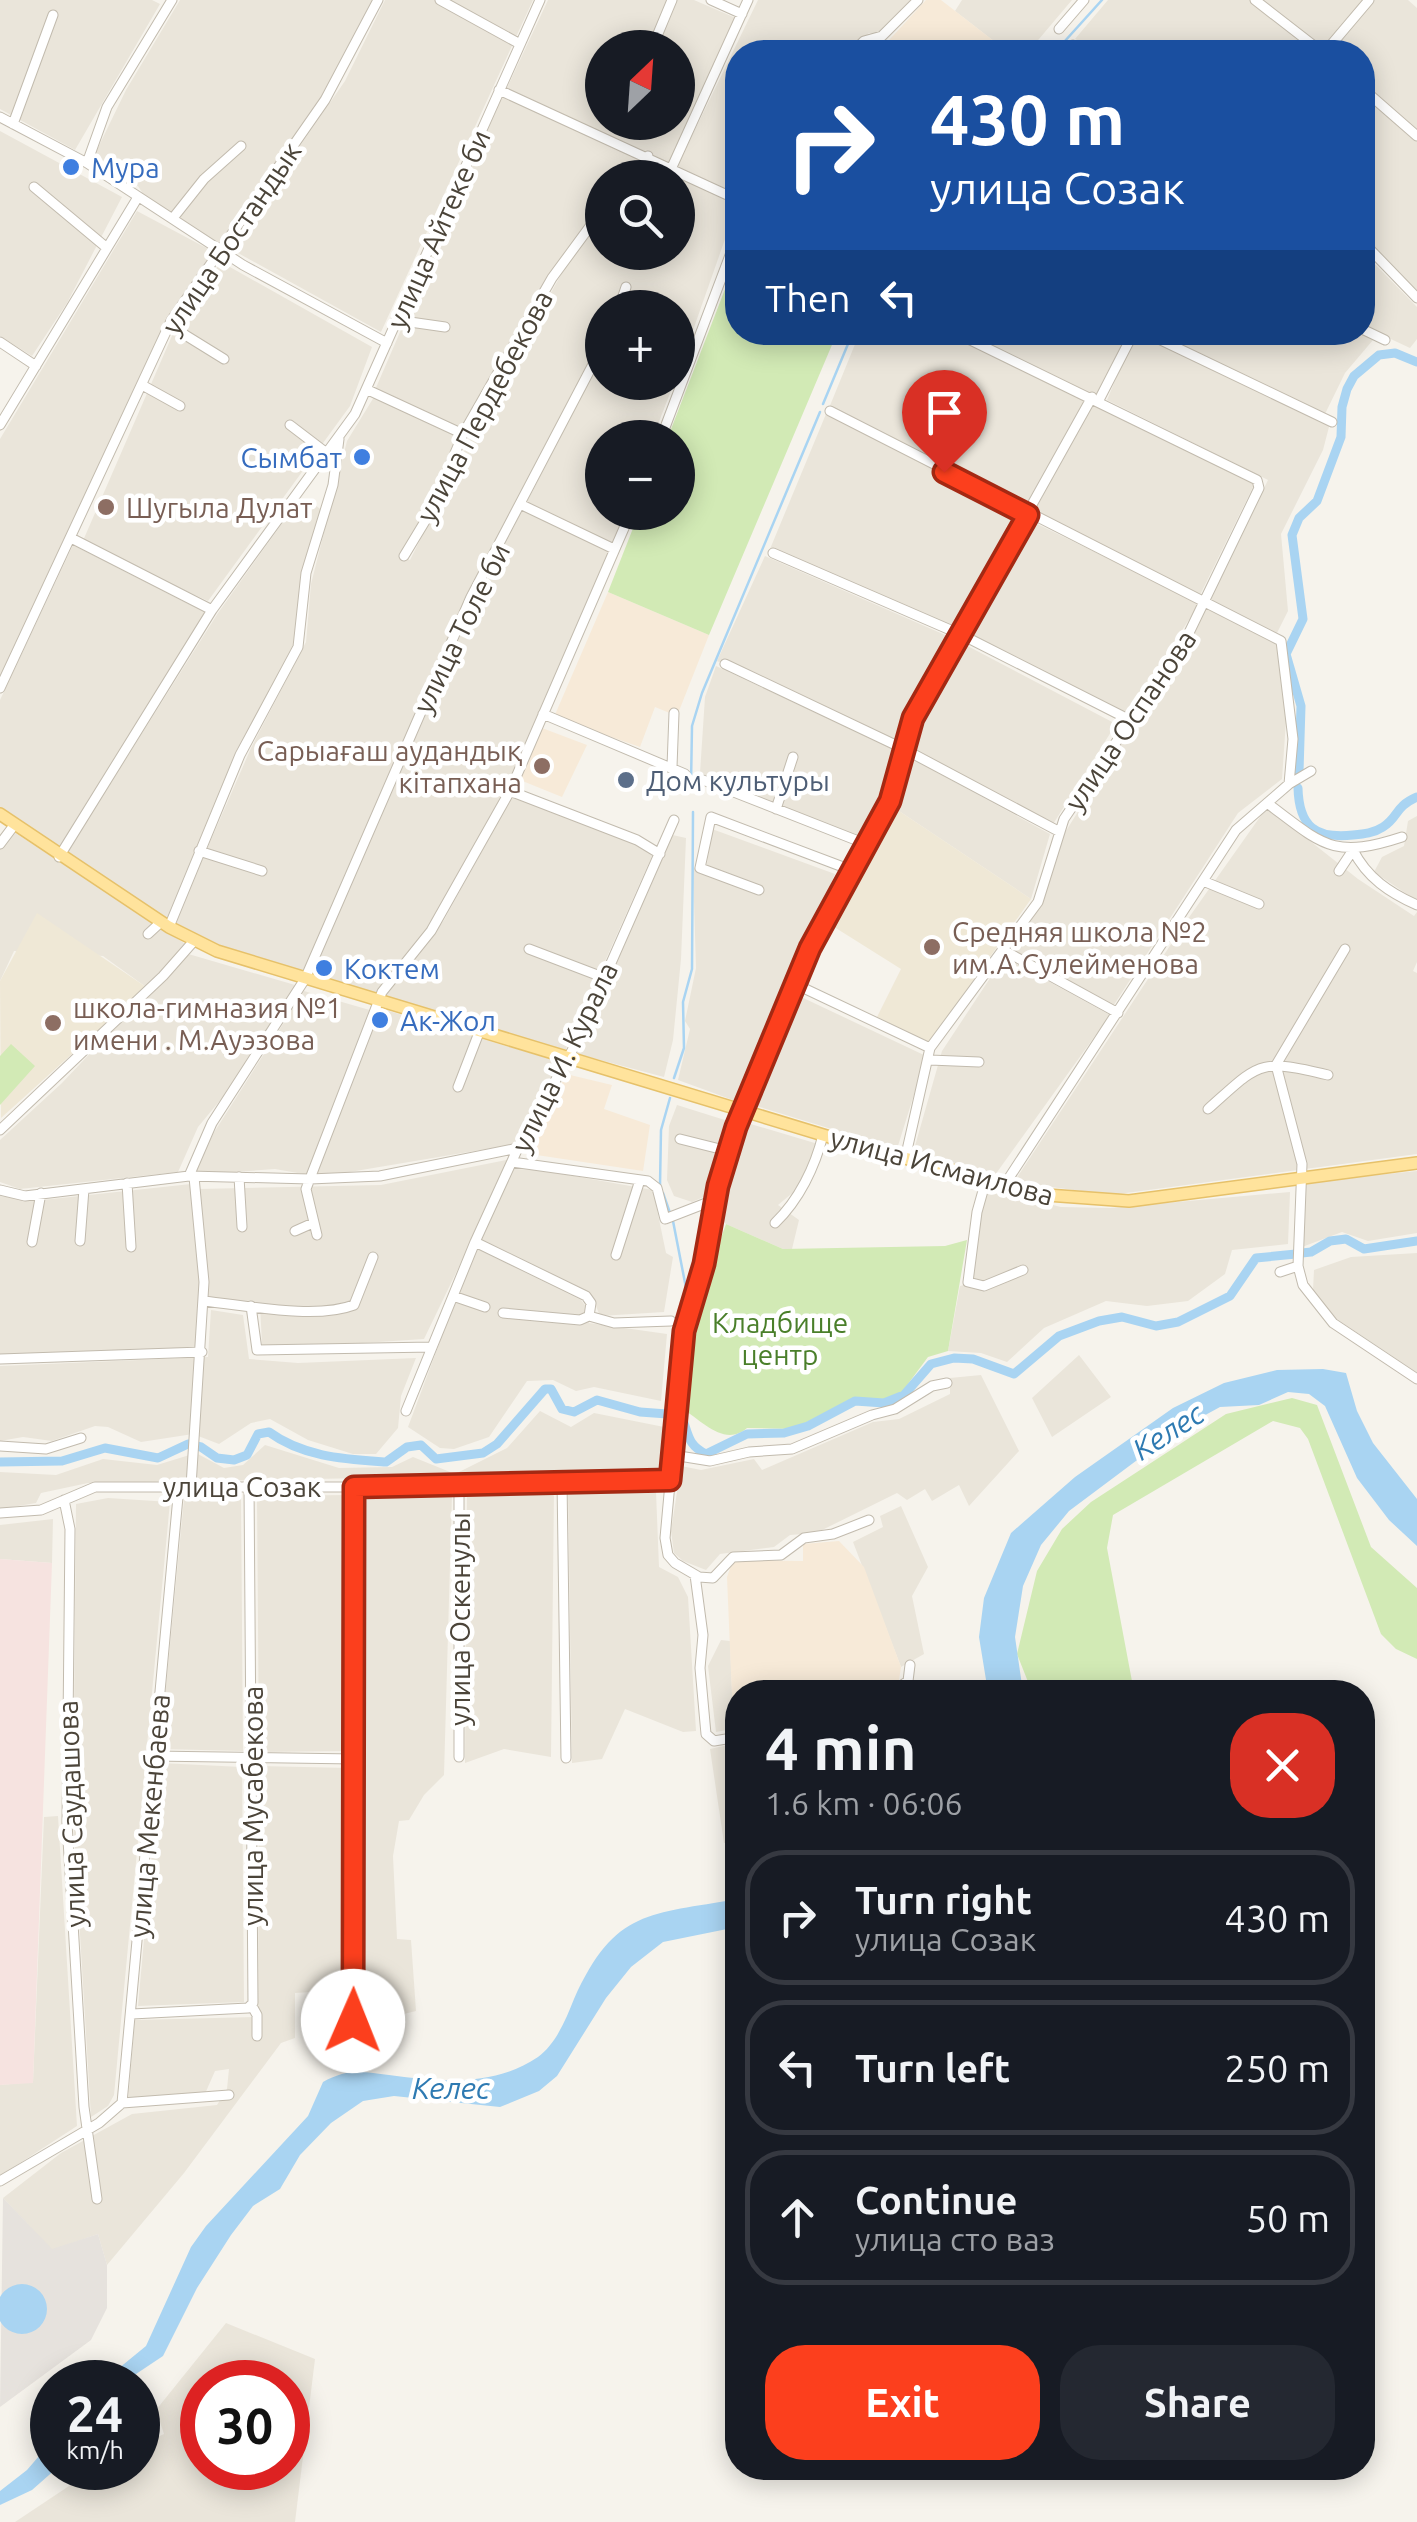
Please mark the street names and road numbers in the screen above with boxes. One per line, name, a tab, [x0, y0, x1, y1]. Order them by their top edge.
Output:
street label: улица Айтеке би	[380, 125, 496, 333]
street label: улица Бостандык	[155, 136, 307, 340]
street label: улица Пердебекова	[410, 285, 558, 527]
street label: улица Толе би	[407, 538, 515, 718]
street label: улица Оспанова	[1058, 624, 1202, 816]
street label: улица И. Курала	[505, 957, 623, 1157]
street label: улица Исмаилова	[827, 1121, 1057, 1211]
street label: улица Созак	[163, 1471, 321, 1502]
street label: улица Оскенулы	[444, 1512, 475, 1726]
street label: улица Мусабекова	[237, 1686, 268, 1926]
street label: улица Мекенбаева	[123, 1693, 175, 1939]
street label: улица Саудашова	[52, 1700, 90, 1928]

